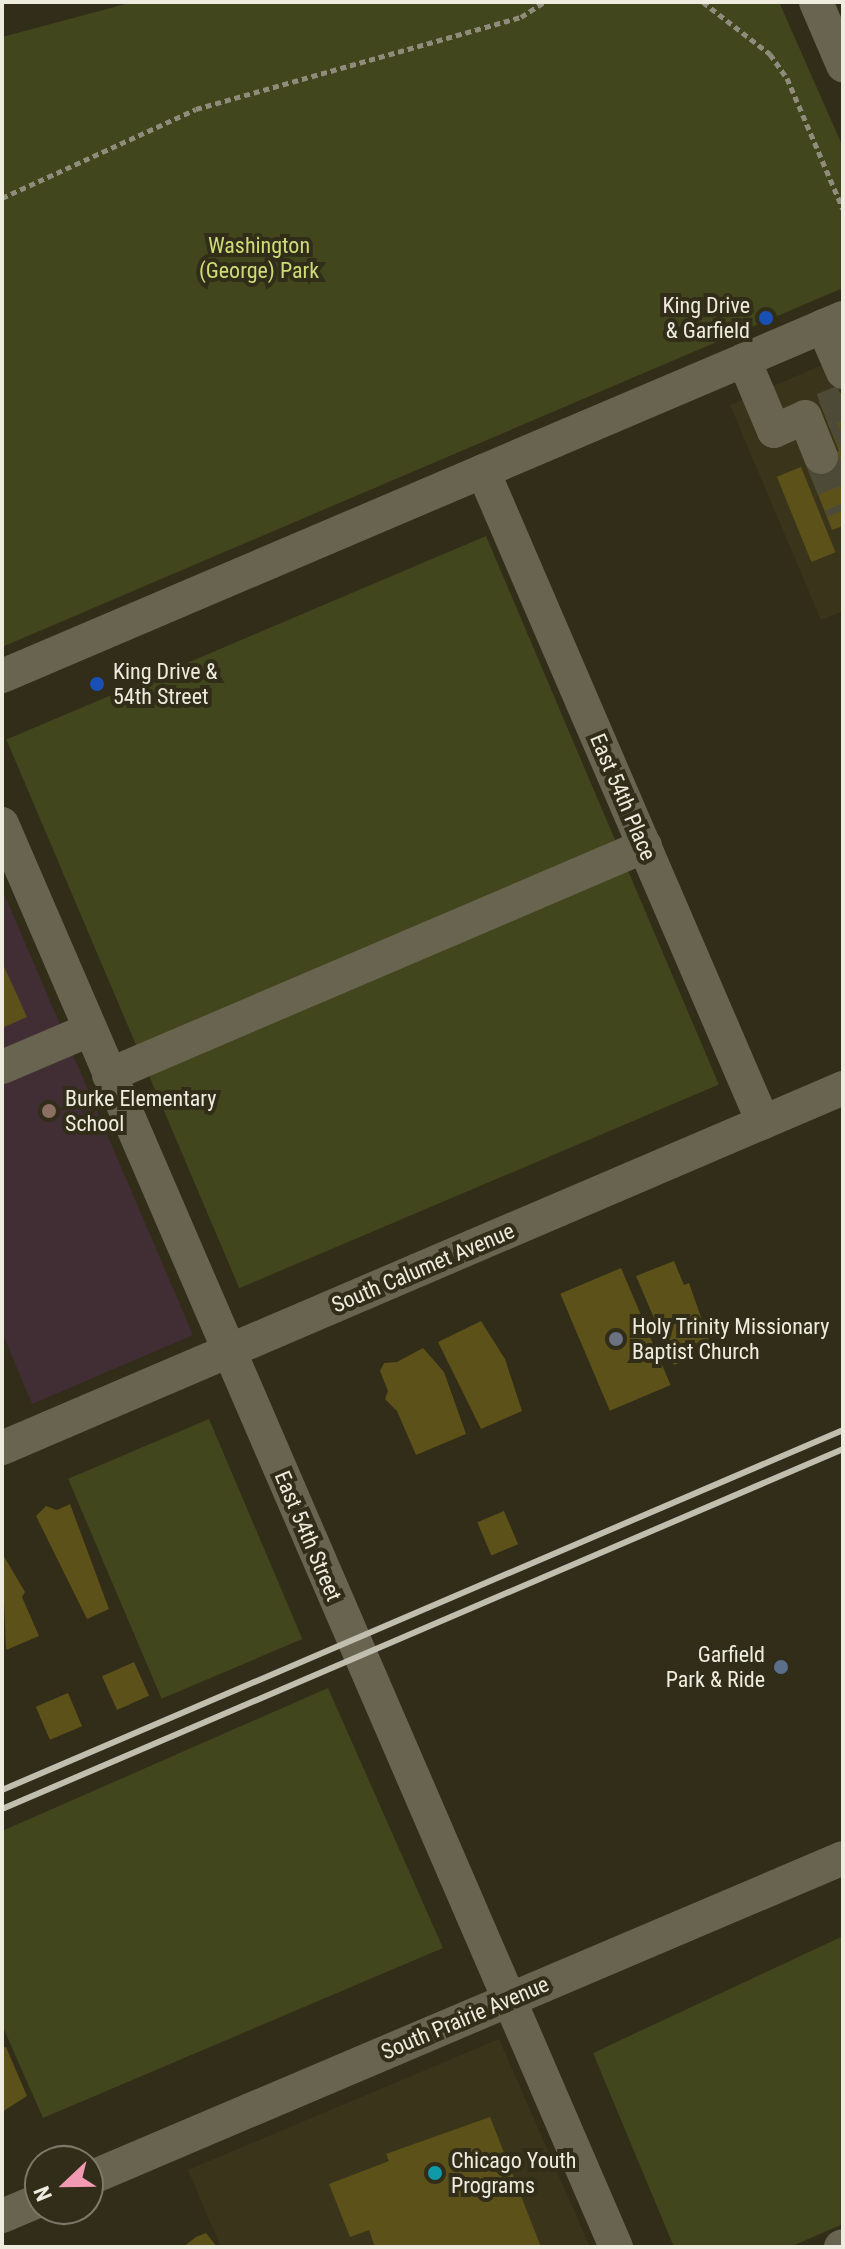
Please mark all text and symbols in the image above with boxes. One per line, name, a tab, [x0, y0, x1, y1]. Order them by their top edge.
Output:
park label: Washington (George) Park	[199, 232, 319, 284]
place label: King Drive & Garfield	[663, 292, 750, 344]
marker: King Drive & Garfield	[757, 309, 775, 327]
place label: King Drive & 54th Street	[113, 658, 218, 710]
marker: King Drive & 54th Street	[88, 675, 106, 693]
street label: East 54th Place	[584, 730, 662, 864]
place label: Burke Elementary School	[65, 1085, 216, 1136]
marker: Burke Elementary School	[40, 1102, 58, 1120]
street label: South Calumet Avenue	[328, 1218, 518, 1318]
place label: Holy Trinity Missionary Baptist Church	[632, 1313, 830, 1364]
marker: Holy Trinity Missionary Baptist Church	[607, 1330, 625, 1348]
street label: East 54th Street	[269, 1467, 347, 1605]
place label: Garfield Park & Ride	[666, 1641, 765, 1692]
marker: Garfield Park & Ride	[772, 1658, 790, 1676]
street label: South Prairie Avenue	[377, 1971, 553, 2065]
north arrow	[24, 2145, 104, 2225]
place label: Chicago Youth Programs	[451, 2147, 576, 2198]
marker: Chicago Youth Programs	[426, 2164, 444, 2182]
text: N	[29, 2183, 57, 2204]

